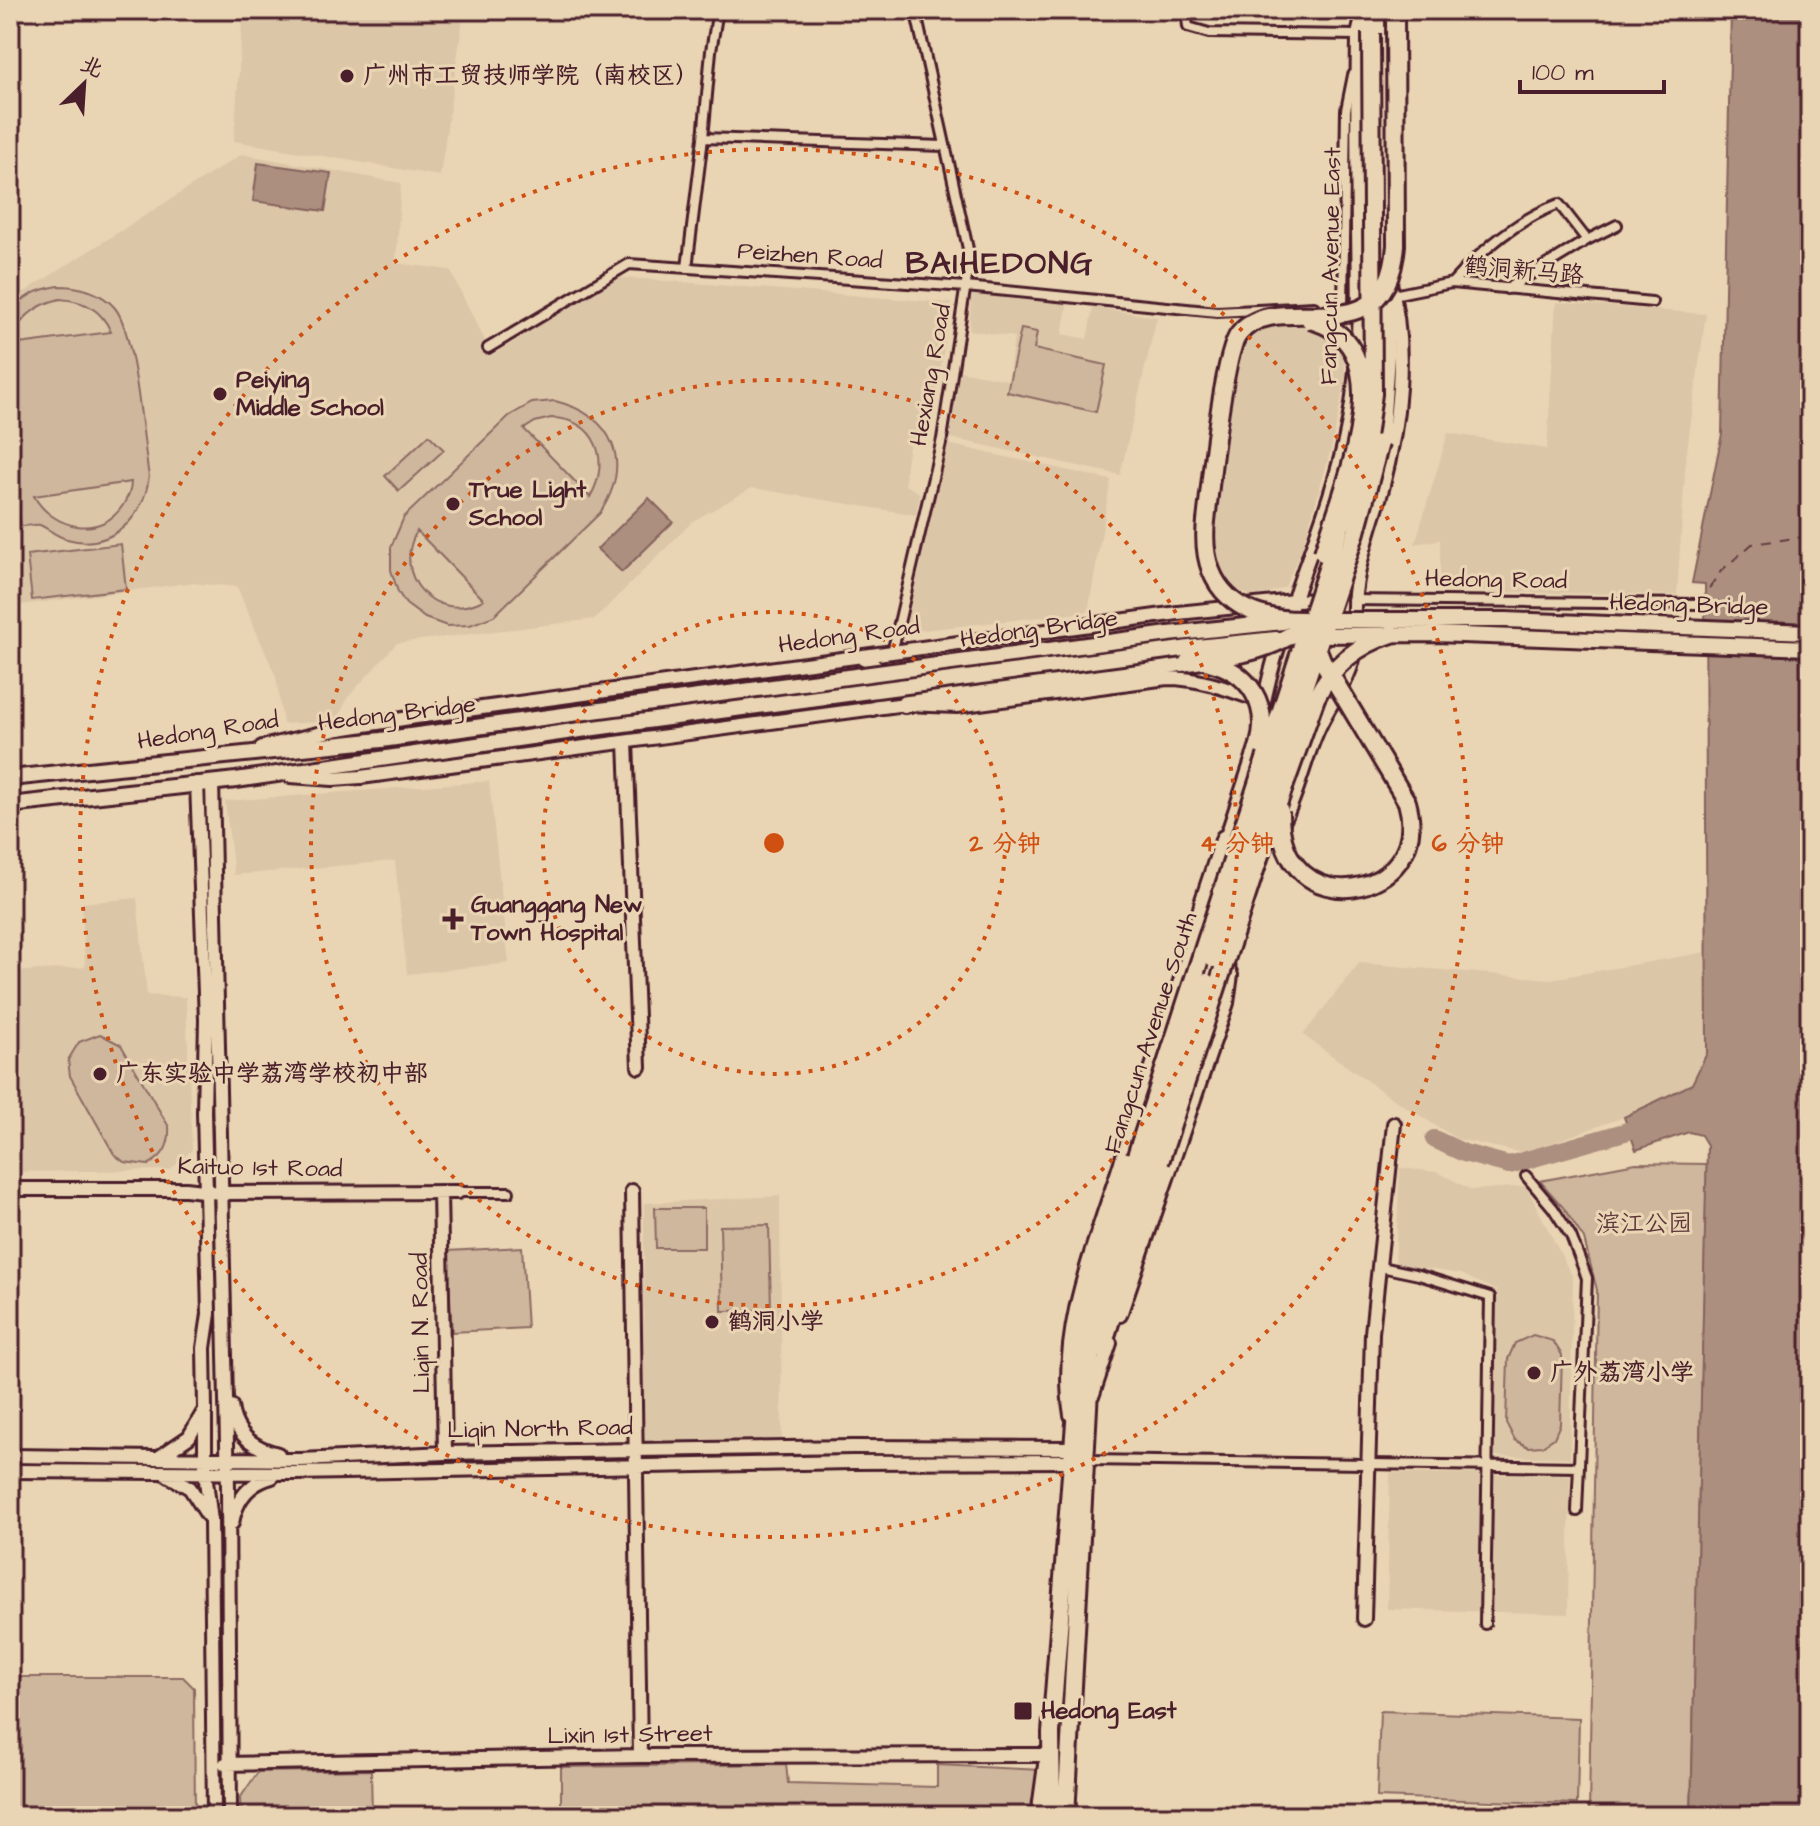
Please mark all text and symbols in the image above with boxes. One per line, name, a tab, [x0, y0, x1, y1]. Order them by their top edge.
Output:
north arrow	[44, 44, 124, 124]
scale bar	[1520, 44, 1664, 94]
text: 北	[75, 49, 108, 86]
text: 100 m	[1532, 56, 1594, 90]
place label: 广州市工贸技师学院（南校区）	[363, 59, 699, 93]
marker: 广州市工贸技师学院（南校区）	[338, 67, 356, 85]
street label: Fangcun Avenue East	[1312, 146, 1351, 385]
street label: Peizhen Road	[736, 234, 884, 278]
district label: BAIHEDONG	[906, 241, 1094, 286]
street label: 鹤洞新马路	[1463, 249, 1585, 293]
street label: Hexiang Road	[902, 301, 961, 449]
place label: Peiying Middle School	[236, 363, 384, 425]
marker: Peiying Middle School	[211, 385, 229, 403]
place label: True Light School	[468, 473, 586, 535]
marker: True Light School	[444, 495, 462, 513]
street label: Hedong Road	[1424, 562, 1568, 599]
street label: Hedong Bridge	[1609, 585, 1769, 626]
street label: Hedong Bridge	[958, 601, 1120, 658]
street label: Hedong Road	[776, 609, 922, 664]
street label: Hedong Bridge	[316, 687, 478, 742]
street label: Hedong Road	[135, 703, 281, 760]
text: 2 分钟	[968, 827, 1041, 861]
text: 4 分钟	[1200, 827, 1274, 861]
text: 6 分钟	[1432, 827, 1504, 861]
centre of rings	[760, 829, 788, 857]
place label: Guanggang New Town Hospital	[470, 888, 642, 950]
marker: Guanggang New Town Hospital	[442, 908, 464, 930]
street label: Fangcun Avenue South	[1096, 908, 1207, 1159]
place label: 广东实验中学荔湾学校初中部	[116, 1057, 428, 1091]
marker: 广东实验中学荔湾学校初中部	[91, 1065, 109, 1083]
street label: Kaituo 1st Road	[177, 1150, 343, 1186]
park label: 滨江公园	[1596, 1207, 1692, 1241]
street label: Liqin N. Road	[403, 1252, 439, 1394]
place label: 鹤洞小学	[728, 1305, 824, 1339]
marker: 鹤洞小学	[703, 1313, 721, 1331]
place label: 广外荔湾小学	[1550, 1356, 1694, 1390]
marker: 广外荔湾小学	[1525, 1364, 1543, 1382]
street label: Liqin North Road	[447, 1410, 633, 1448]
place label: Hedong East	[1041, 1694, 1177, 1729]
marker: Hedong East	[1012, 1700, 1034, 1722]
street label: Lixin 1st Street	[547, 1717, 713, 1753]

